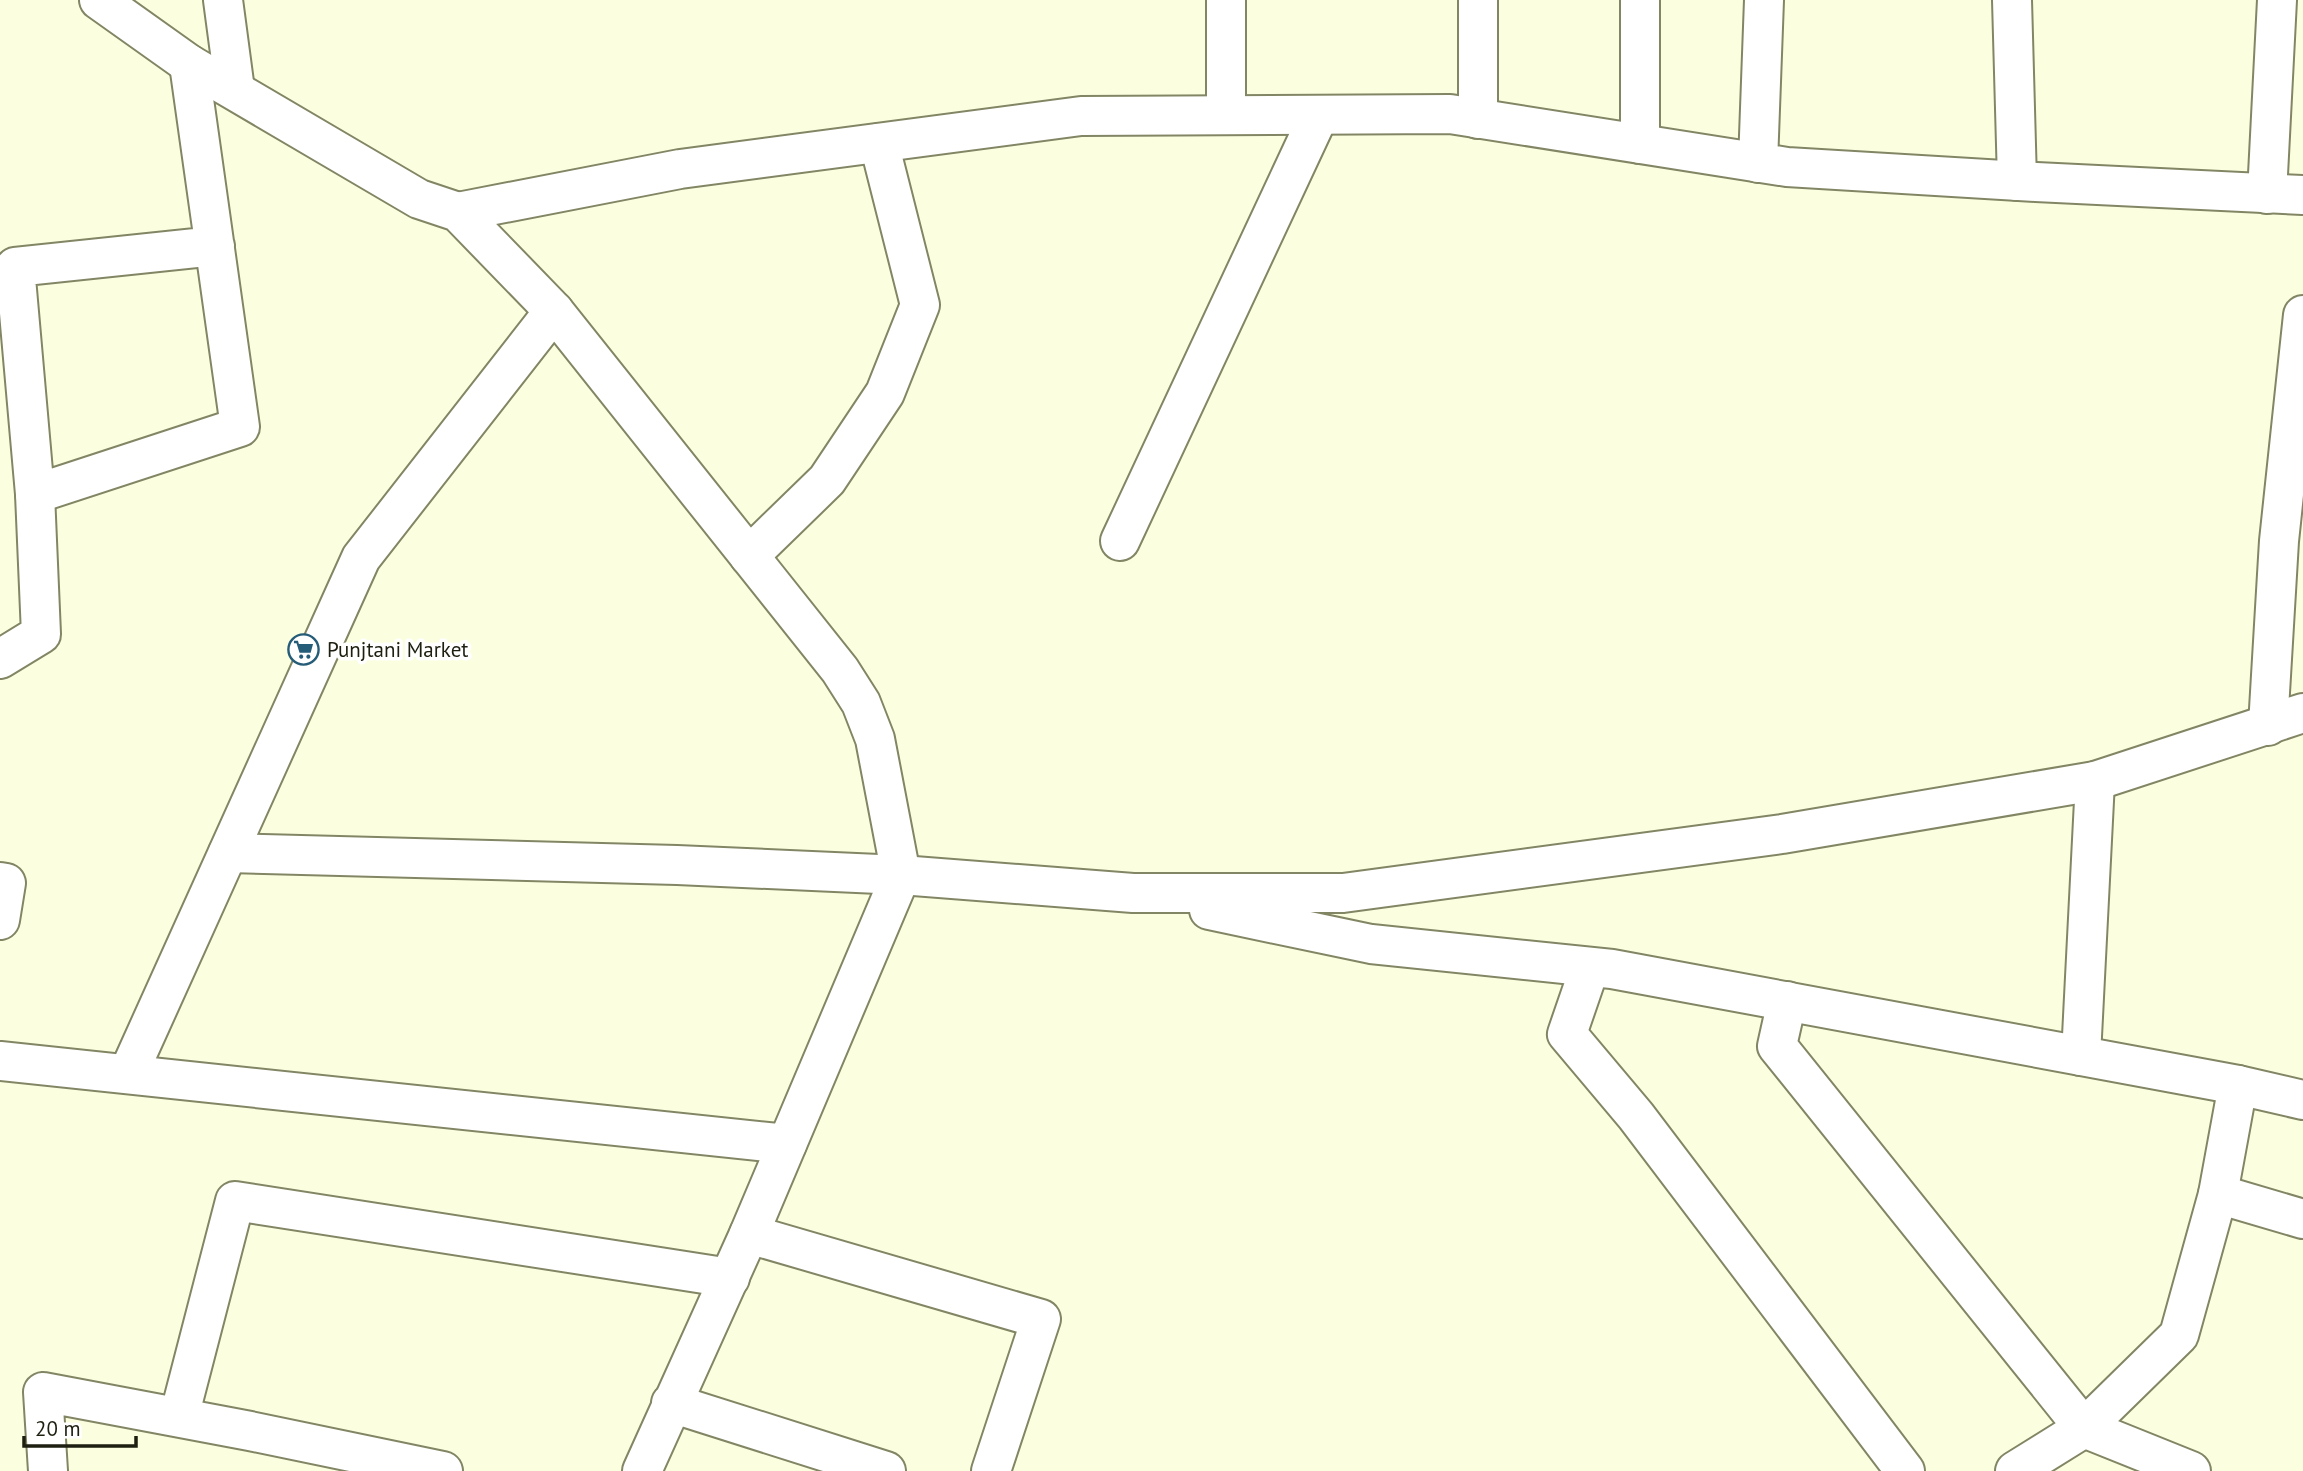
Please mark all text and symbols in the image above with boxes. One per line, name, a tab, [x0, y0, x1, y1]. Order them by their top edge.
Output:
supermarket icon: Punjtani Market	[287, 633, 321, 667]
place label: Punjtani Market	[327, 636, 468, 663]
scale bar	[24, 1404, 136, 1448]
text: 20 m	[35, 1415, 81, 1442]

